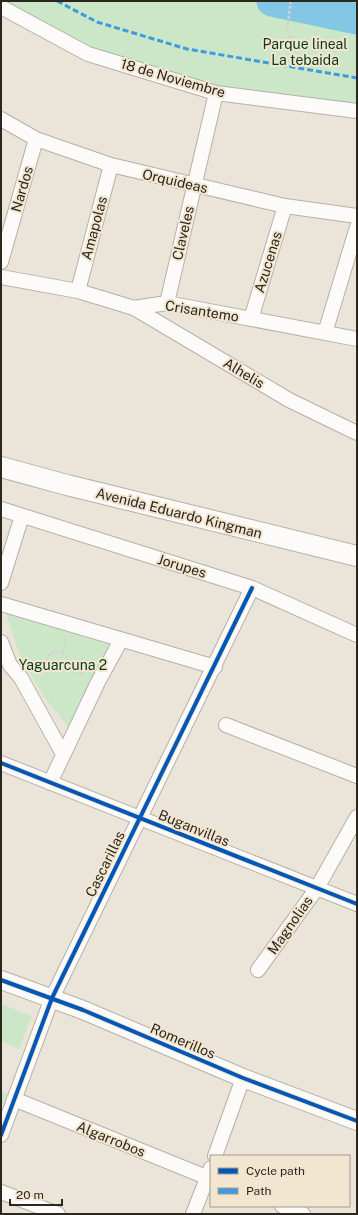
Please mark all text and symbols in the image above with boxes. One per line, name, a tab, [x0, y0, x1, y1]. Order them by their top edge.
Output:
park label: Parque lineal La tebaida	[262, 36, 348, 68]
street label: 18 de Noviembre	[119, 55, 227, 101]
street label: Nardos	[8, 164, 36, 214]
street label: Orquideas	[141, 166, 209, 196]
street label: Amapolas	[78, 195, 110, 261]
street label: Claveles	[169, 204, 197, 262]
street label: Azucenas	[251, 229, 285, 295]
street label: Crisantemo	[164, 297, 240, 325]
street label: Alhelis	[221, 355, 267, 391]
street label: Avenida Eduardo Kingman	[94, 485, 264, 541]
street label: Jorupes	[156, 551, 208, 581]
park label: Yaguarcuna 2	[19, 657, 107, 673]
street label: Buganvillas	[156, 807, 232, 849]
street label: Cascarillas	[82, 828, 128, 900]
street label: Magnolias	[264, 893, 316, 957]
street label: Romerillos	[148, 1020, 218, 1062]
street label: Algarrobos	[74, 1118, 148, 1160]
legend	[210, 1155, 350, 1207]
text: Cycle path	[246, 1164, 305, 1178]
scale bar	[10, 1181, 62, 1207]
text: Path	[246, 1184, 272, 1198]
text: 20 m	[16, 1188, 44, 1202]

